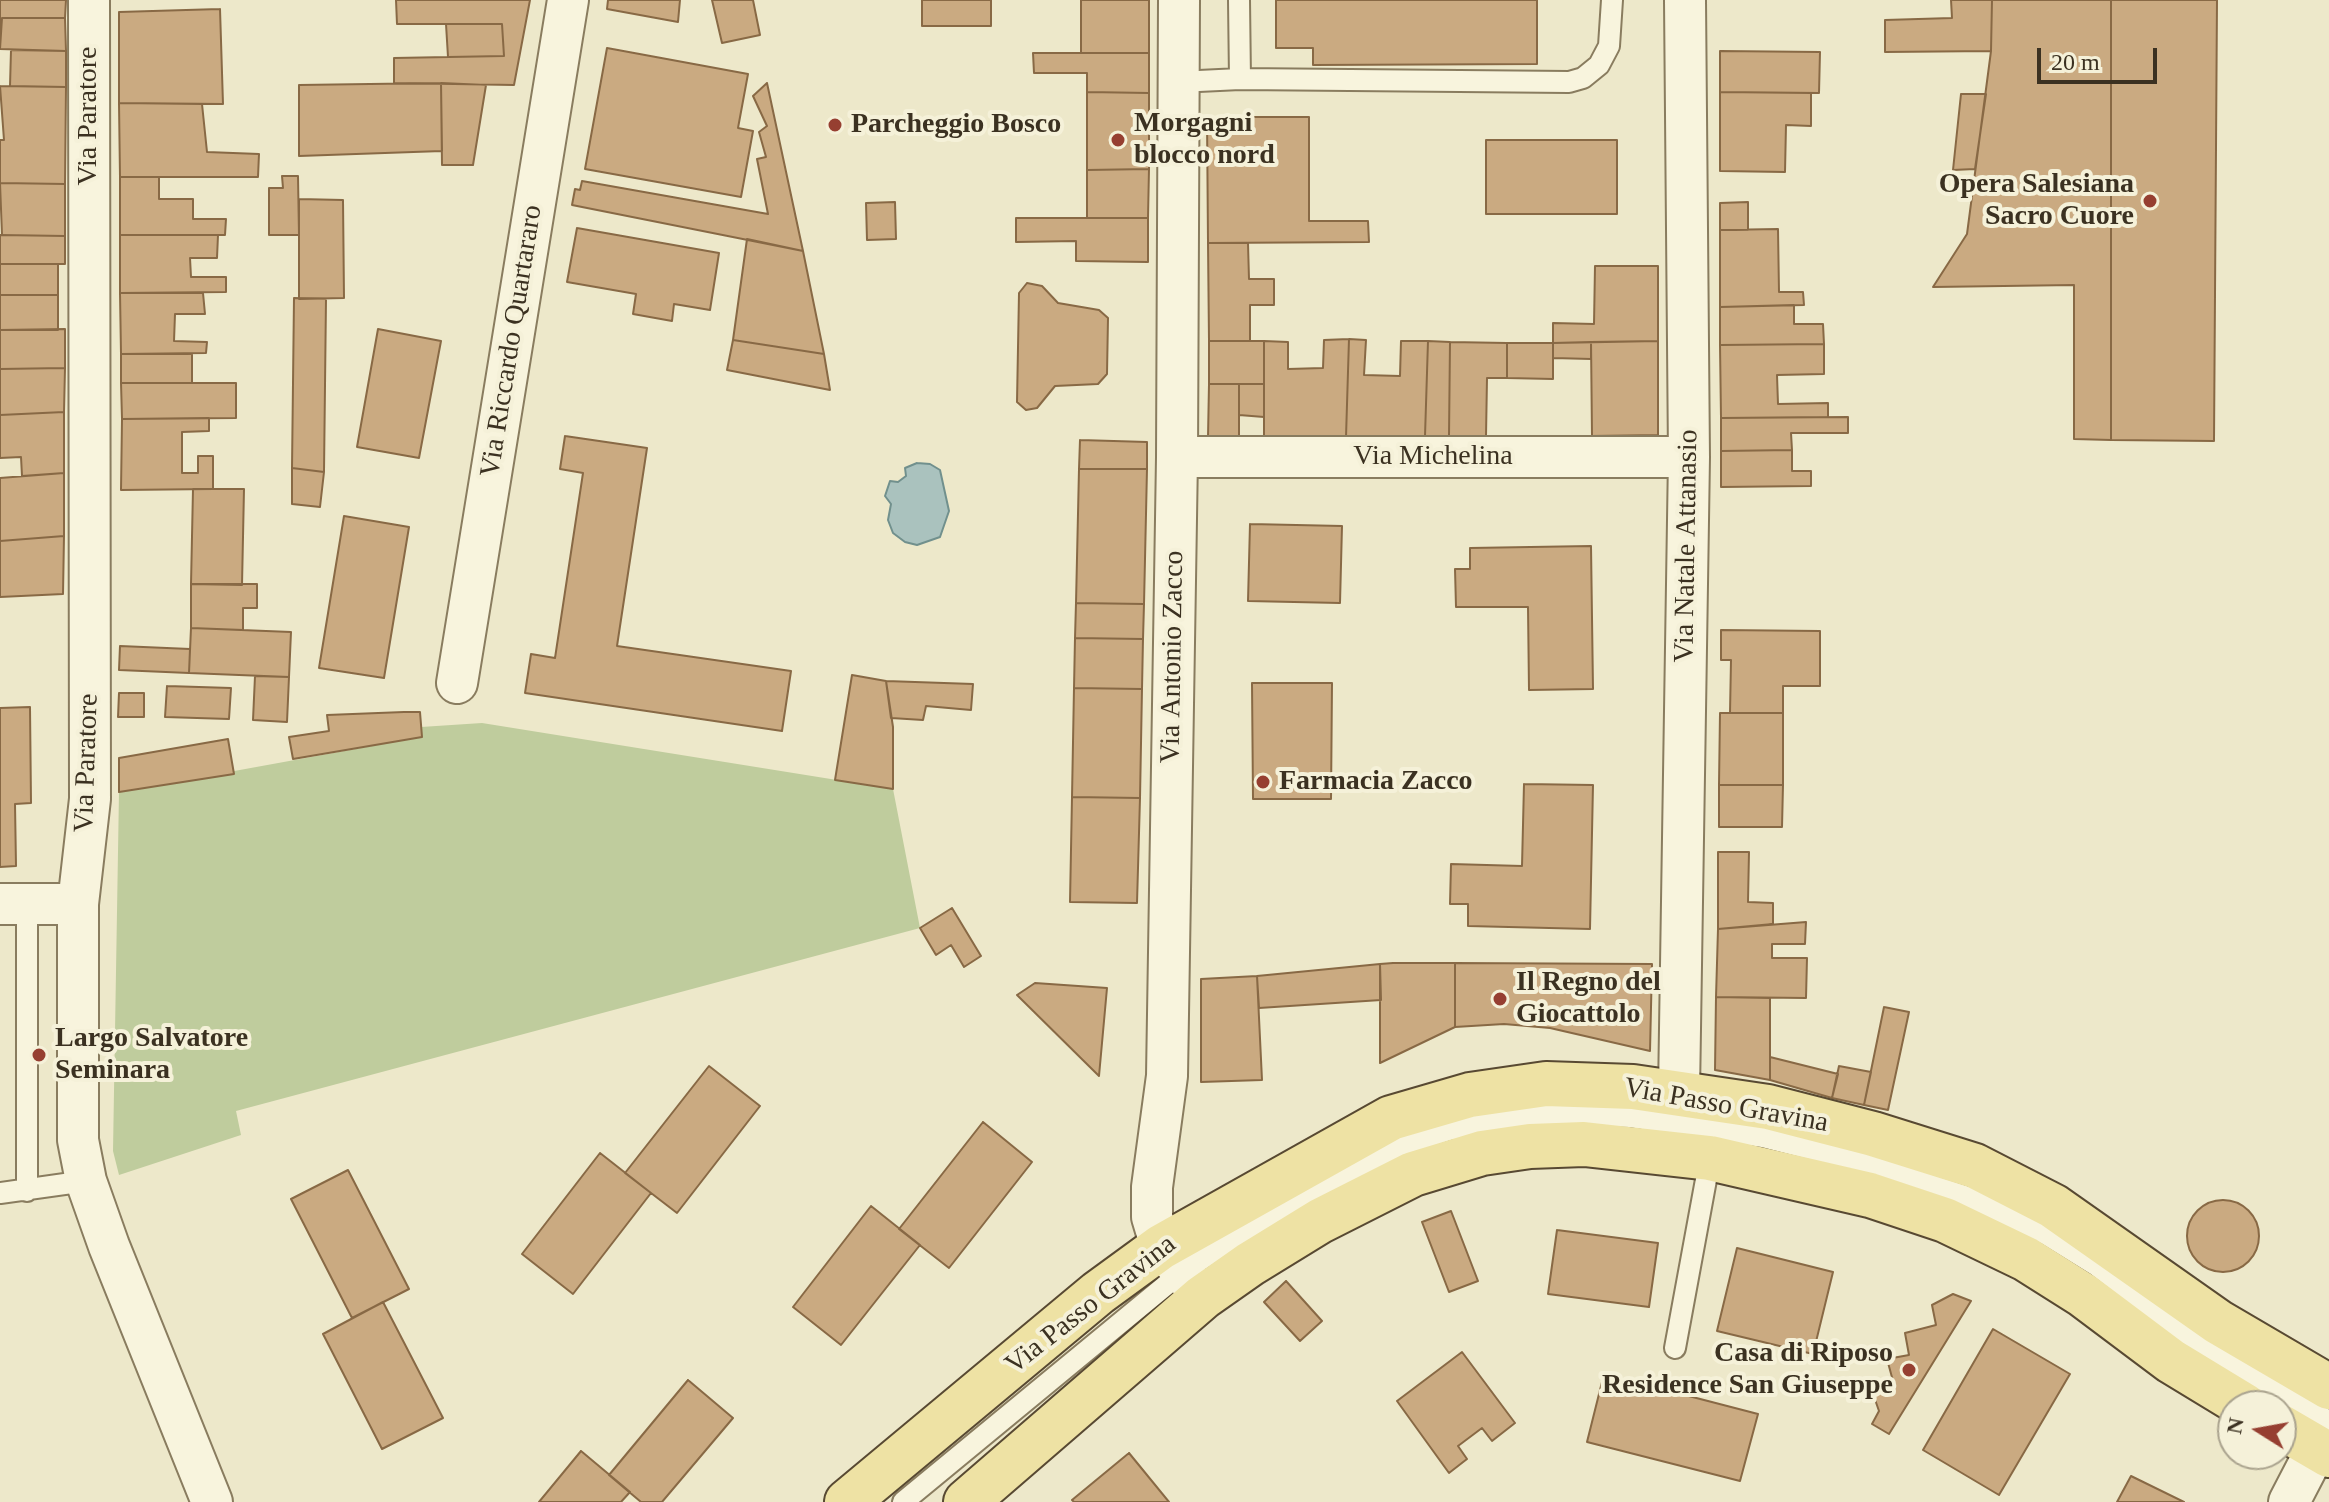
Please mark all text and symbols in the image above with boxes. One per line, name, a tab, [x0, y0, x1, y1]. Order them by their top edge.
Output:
scale bar	[2041, 32, 2161, 82]
street label: Via Paratore	[72, 46, 106, 186]
text: 20 m	[2051, 49, 2100, 75]
place label: Morgagni blocco nord	[1134, 107, 1275, 173]
place label: Parcheggio Bosco	[851, 108, 1061, 142]
marker: Parcheggio Bosco	[826, 116, 844, 134]
marker: Morgagni blocco nord	[1109, 131, 1127, 149]
place label: Opera Salesiana Sacro Cuore	[1939, 168, 2134, 234]
marker: Opera Salesiana Sacro Cuore	[2141, 192, 2159, 210]
street label: Via Riccardo Quartararo	[474, 203, 550, 479]
street label: Via Natale Attanasio	[1668, 429, 1706, 663]
street label: Via Michelina	[1353, 440, 1513, 474]
street label: Via Antonio Zacco	[1154, 550, 1192, 764]
street label: Via Paratore	[68, 693, 106, 833]
place label: Farmacia Zacco	[1279, 765, 1473, 799]
marker: Farmacia Zacco	[1254, 773, 1272, 791]
place label: Il Regno del Giocattolo	[1516, 966, 1661, 1032]
marker: Il Regno del Giocattolo	[1491, 990, 1509, 1008]
place label: Largo Salvatore Seminara	[55, 1022, 248, 1088]
marker: Largo Salvatore Seminara	[30, 1046, 48, 1064]
street label: Via Passo Gravina	[1621, 1072, 1831, 1140]
street label: Via Passo Gravina	[999, 1228, 1183, 1382]
place label: Casa di Riposo Residence San Giuseppe	[1602, 1337, 1893, 1403]
marker: Casa di Riposo Residence San Giuseppe	[1900, 1361, 1918, 1379]
north arrow	[2217, 1390, 2297, 1470]
text: N	[2221, 1416, 2249, 1436]

